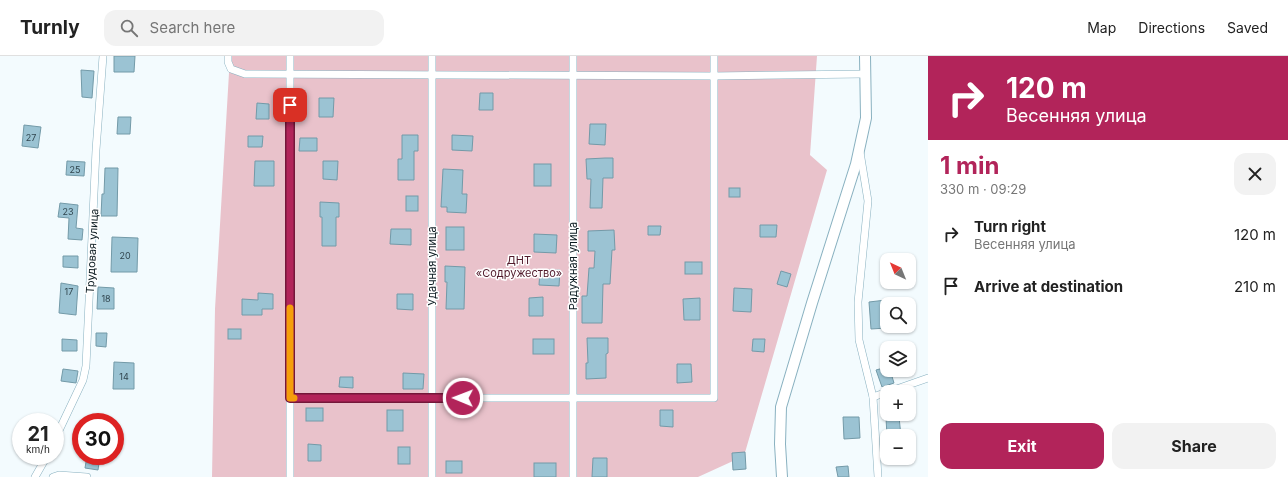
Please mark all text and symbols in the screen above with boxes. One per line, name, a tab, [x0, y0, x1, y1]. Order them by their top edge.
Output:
search box	[104, 10, 384, 46]
text: Turnly	[20, 16, 80, 39]
icon: search	[118, 17, 140, 39]
text: Search here	[150, 18, 235, 37]
text: Map	[1087, 19, 1116, 36]
text: Directions	[1138, 19, 1205, 36]
text: Saved	[1227, 19, 1268, 36]
text: 120 m	[1006, 71, 1087, 105]
icon: right	[940, 72, 992, 124]
pin	[273, 88, 307, 122]
icon: arrive	[279, 94, 301, 116]
text: Весенняя улица	[1006, 105, 1147, 126]
house number: 27	[26, 132, 36, 143]
text: 1 min	[940, 151, 999, 180]
button: close	[1234, 153, 1276, 195]
house number: 25	[70, 164, 80, 175]
text: 330 m · 09:29	[940, 181, 1026, 197]
house number: 23	[62, 206, 74, 217]
street label: Трудовая улица	[83, 208, 101, 294]
text: Turn right	[974, 217, 1046, 236]
street label: Радужная улица	[566, 222, 580, 310]
icon: right	[940, 223, 962, 245]
text: 120 m	[1234, 225, 1276, 244]
street label: Удачная улица	[425, 226, 439, 306]
text: Весенняя улица	[974, 236, 1075, 252]
house number: 20	[119, 250, 131, 261]
park label: ДНТ «Содружество»	[476, 253, 562, 280]
north arrow	[880, 253, 916, 289]
map controls	[880, 253, 916, 465]
icon: arrive	[940, 275, 962, 297]
text: Arrive at destination	[974, 277, 1123, 296]
text: 210 m	[1234, 277, 1276, 296]
house number: 17	[65, 286, 73, 297]
house number: 18	[101, 293, 111, 304]
button: search	[880, 297, 916, 333]
button: layers	[880, 341, 916, 377]
house number: 14	[119, 371, 129, 382]
position arrow	[442, 377, 484, 419]
button: +	[880, 385, 916, 421]
speed limit sign: 30	[72, 413, 124, 465]
text: 21	[27, 422, 49, 446]
button: Exit	[940, 423, 1104, 469]
button: Share	[1112, 423, 1276, 469]
button: −	[880, 429, 916, 465]
text: km/h	[26, 443, 50, 455]

